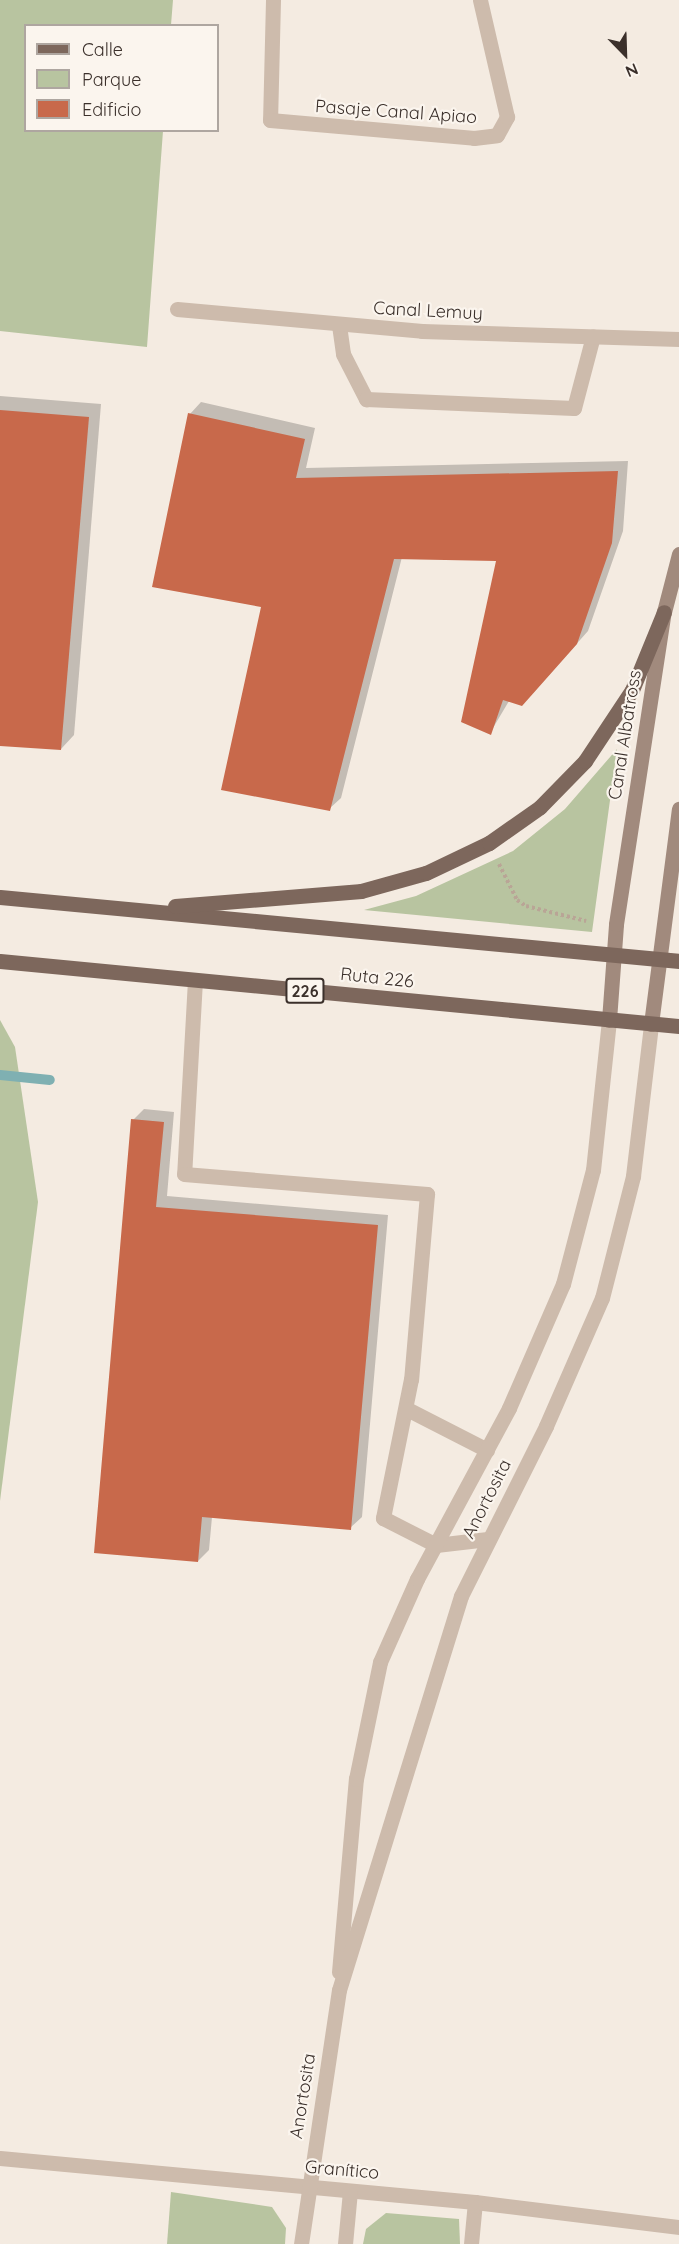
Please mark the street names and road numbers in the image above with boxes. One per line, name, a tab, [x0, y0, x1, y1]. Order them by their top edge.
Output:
street label: Pasaje Canal Apiao	[314, 96, 478, 128]
street label: Canal Lemuy	[373, 297, 483, 325]
street label: Canal Albatross	[604, 669, 646, 801]
street label: Ruta 226	[339, 963, 415, 993]
road number: 226	[284, 978, 326, 1004]
street label: Anortosita	[458, 1456, 516, 1542]
street label: Anortosita	[286, 2052, 320, 2140]
street label: Granítico	[304, 2156, 380, 2184]

